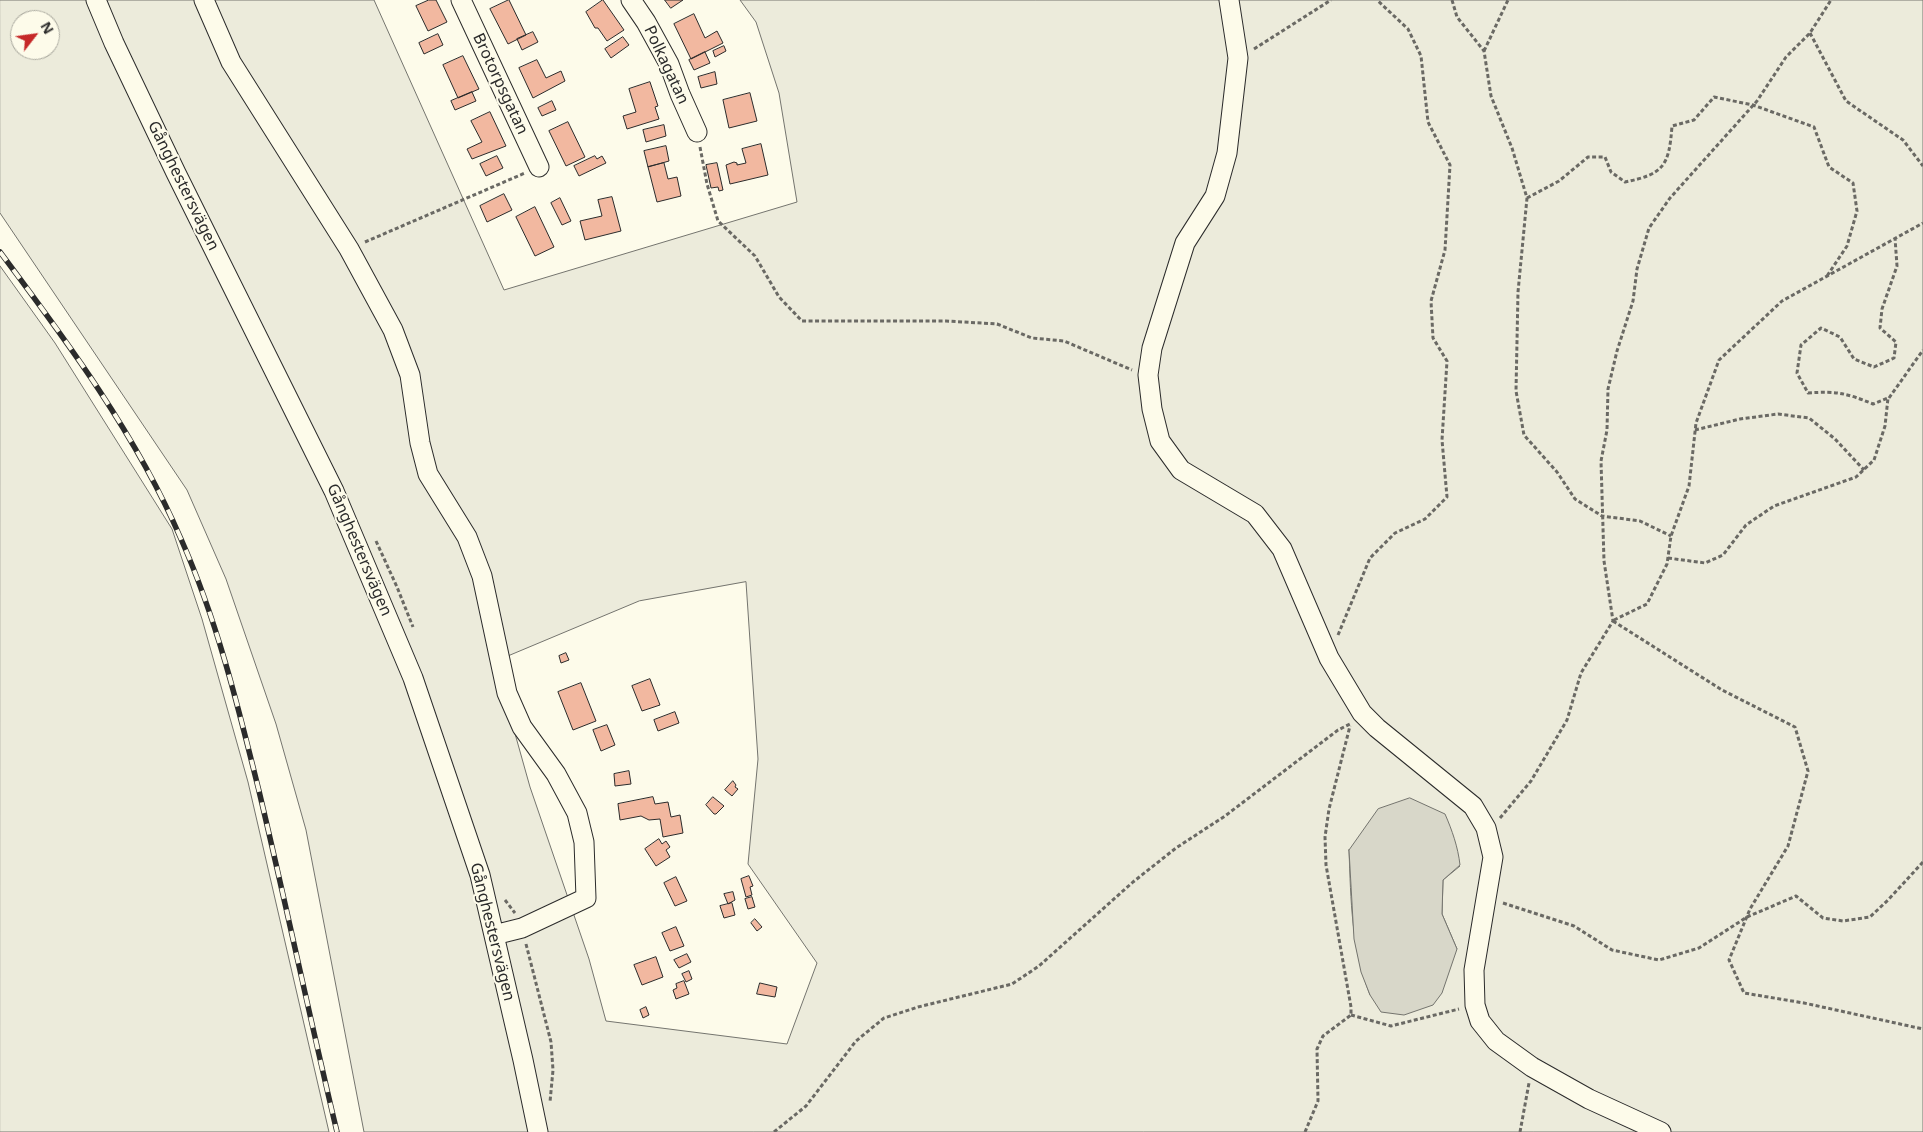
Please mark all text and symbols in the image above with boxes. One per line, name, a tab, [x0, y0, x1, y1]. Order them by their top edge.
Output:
north arrow	[10, 10, 60, 60]
text: N	[36, 18, 59, 37]
street label: Polkagatan	[639, 23, 693, 107]
street label: Brotorpsgatan	[468, 30, 532, 138]
street label: Gånghestersvägen	[143, 118, 223, 254]
street label: Gånghestersvägen	[322, 481, 396, 619]
street label: Gånghestersvägen	[466, 861, 518, 1003]

